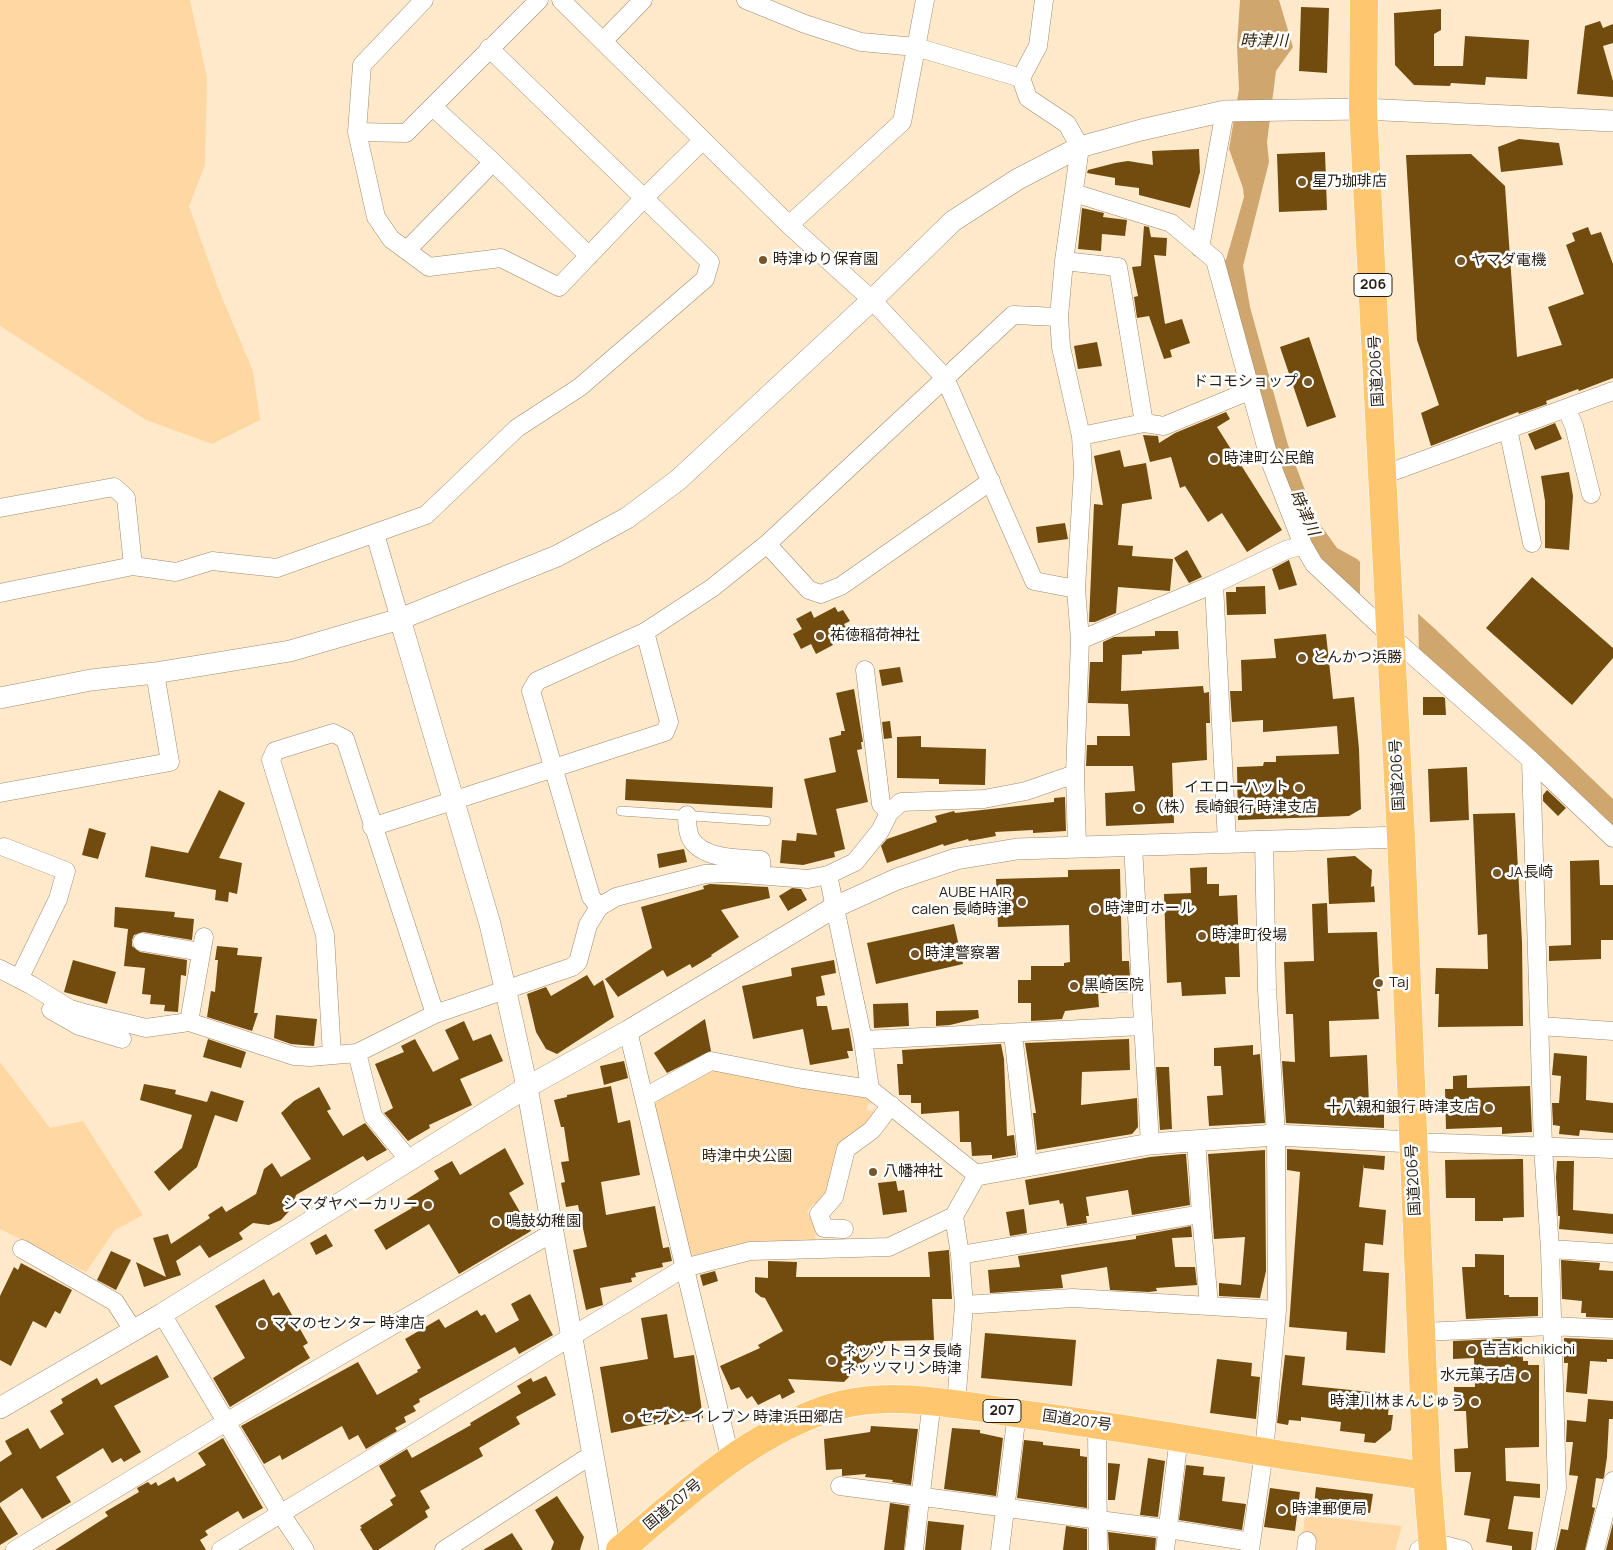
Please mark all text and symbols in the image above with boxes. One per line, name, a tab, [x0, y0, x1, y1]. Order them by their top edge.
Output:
water label: 時津川	[1240, 32, 1288, 52]
place label: 星乃珈琲店	[1312, 173, 1387, 191]
marker: 星乃珈琲店	[1296, 176, 1308, 188]
place label: 時津ゆり保育園	[773, 251, 878, 269]
place label: ヤマダ電機	[1471, 252, 1546, 270]
marker: 時津ゆり保育園	[757, 254, 769, 266]
marker: ヤマダ電機	[1455, 255, 1467, 267]
road number: 206	[1354, 274, 1392, 296]
street label: 国道206号	[1366, 335, 1388, 407]
place label: ドコモショップ	[1193, 373, 1298, 391]
marker: ドコモショップ	[1302, 376, 1314, 388]
place label: 時津町公民館	[1224, 450, 1314, 468]
marker: 時津町公民館	[1208, 453, 1220, 465]
water label: 時津川	[1285, 487, 1323, 539]
place label: 祐徳稲荷神社	[830, 627, 920, 645]
marker: 祐徳稲荷神社	[814, 630, 826, 642]
place label: とんかつ浜勝	[1312, 649, 1402, 667]
marker: とんかつ浜勝	[1296, 652, 1308, 664]
street label: 国道206号	[1387, 739, 1409, 811]
place label: イエローハット	[1184, 779, 1289, 797]
marker: イエローハット	[1293, 782, 1305, 794]
place label: （株）長崎銀行 時津支店	[1149, 799, 1317, 817]
marker: （株）長崎銀行 時津支店	[1133, 802, 1145, 814]
place label: JA長崎	[1507, 864, 1553, 882]
marker: JA長崎	[1491, 867, 1503, 879]
place label: AUBE HAIR calen 長崎時津	[911, 884, 1012, 919]
marker: AUBE HAIR calen 長崎時津	[1016, 896, 1028, 908]
place label: 時津町ホール	[1105, 900, 1195, 918]
marker: 時津町ホール	[1089, 903, 1101, 915]
place label: 時津町役場	[1212, 927, 1287, 945]
marker: 時津町役場	[1196, 930, 1208, 942]
place label: 時津警察署	[925, 945, 1000, 963]
marker: 時津警察署	[909, 948, 921, 960]
place label: Taj	[1389, 974, 1409, 992]
place label: 黒崎医院	[1084, 977, 1144, 995]
marker: Taj	[1373, 977, 1385, 989]
marker: 黒崎医院	[1068, 980, 1080, 992]
place label: 十八親和銀行 時津支店	[1326, 1099, 1479, 1117]
marker: 十八親和銀行 時津支店	[1483, 1102, 1495, 1114]
street label: 国道206号	[1403, 1144, 1425, 1216]
park label: 時津中央公園	[702, 1148, 792, 1166]
place label: 八幡神社	[883, 1163, 943, 1181]
marker: 八幡神社	[867, 1166, 879, 1178]
place label: シマダヤベーカリー	[283, 1196, 418, 1214]
marker: シマダヤベーカリー	[422, 1199, 434, 1211]
place label: 鳴鼓幼稚園	[506, 1213, 581, 1231]
marker: 鳴鼓幼稚園	[490, 1216, 502, 1228]
place label: ママのセンター 時津店	[272, 1315, 425, 1333]
marker: ママのセンター 時津店	[256, 1318, 268, 1330]
place label: 吉吉kichikichi	[1482, 1341, 1575, 1359]
place label: ネッツトヨタ長崎 ネッツマリン時津	[842, 1343, 962, 1378]
marker: 吉吉kichikichi	[1466, 1344, 1478, 1356]
marker: ネッツトヨタ長崎 ネッツマリン時津	[826, 1355, 838, 1367]
place label: 水元菓子店	[1440, 1367, 1515, 1385]
marker: 水元菓子店	[1519, 1370, 1531, 1382]
place label: 時津川林まんじゅう	[1330, 1393, 1465, 1411]
marker: 時津川林まんじゅう	[1469, 1396, 1481, 1408]
road number: 207	[983, 1400, 1021, 1422]
street label: 国道207号	[1041, 1407, 1113, 1435]
place label: セブン-イレブン 時津浜田郷店	[639, 1409, 843, 1427]
marker: セブン-イレブン 時津浜田郷店	[623, 1412, 635, 1424]
street label: 国道207号	[640, 1476, 706, 1534]
place label: 時津郵便局	[1292, 1501, 1367, 1519]
marker: 時津郵便局	[1276, 1504, 1288, 1516]

